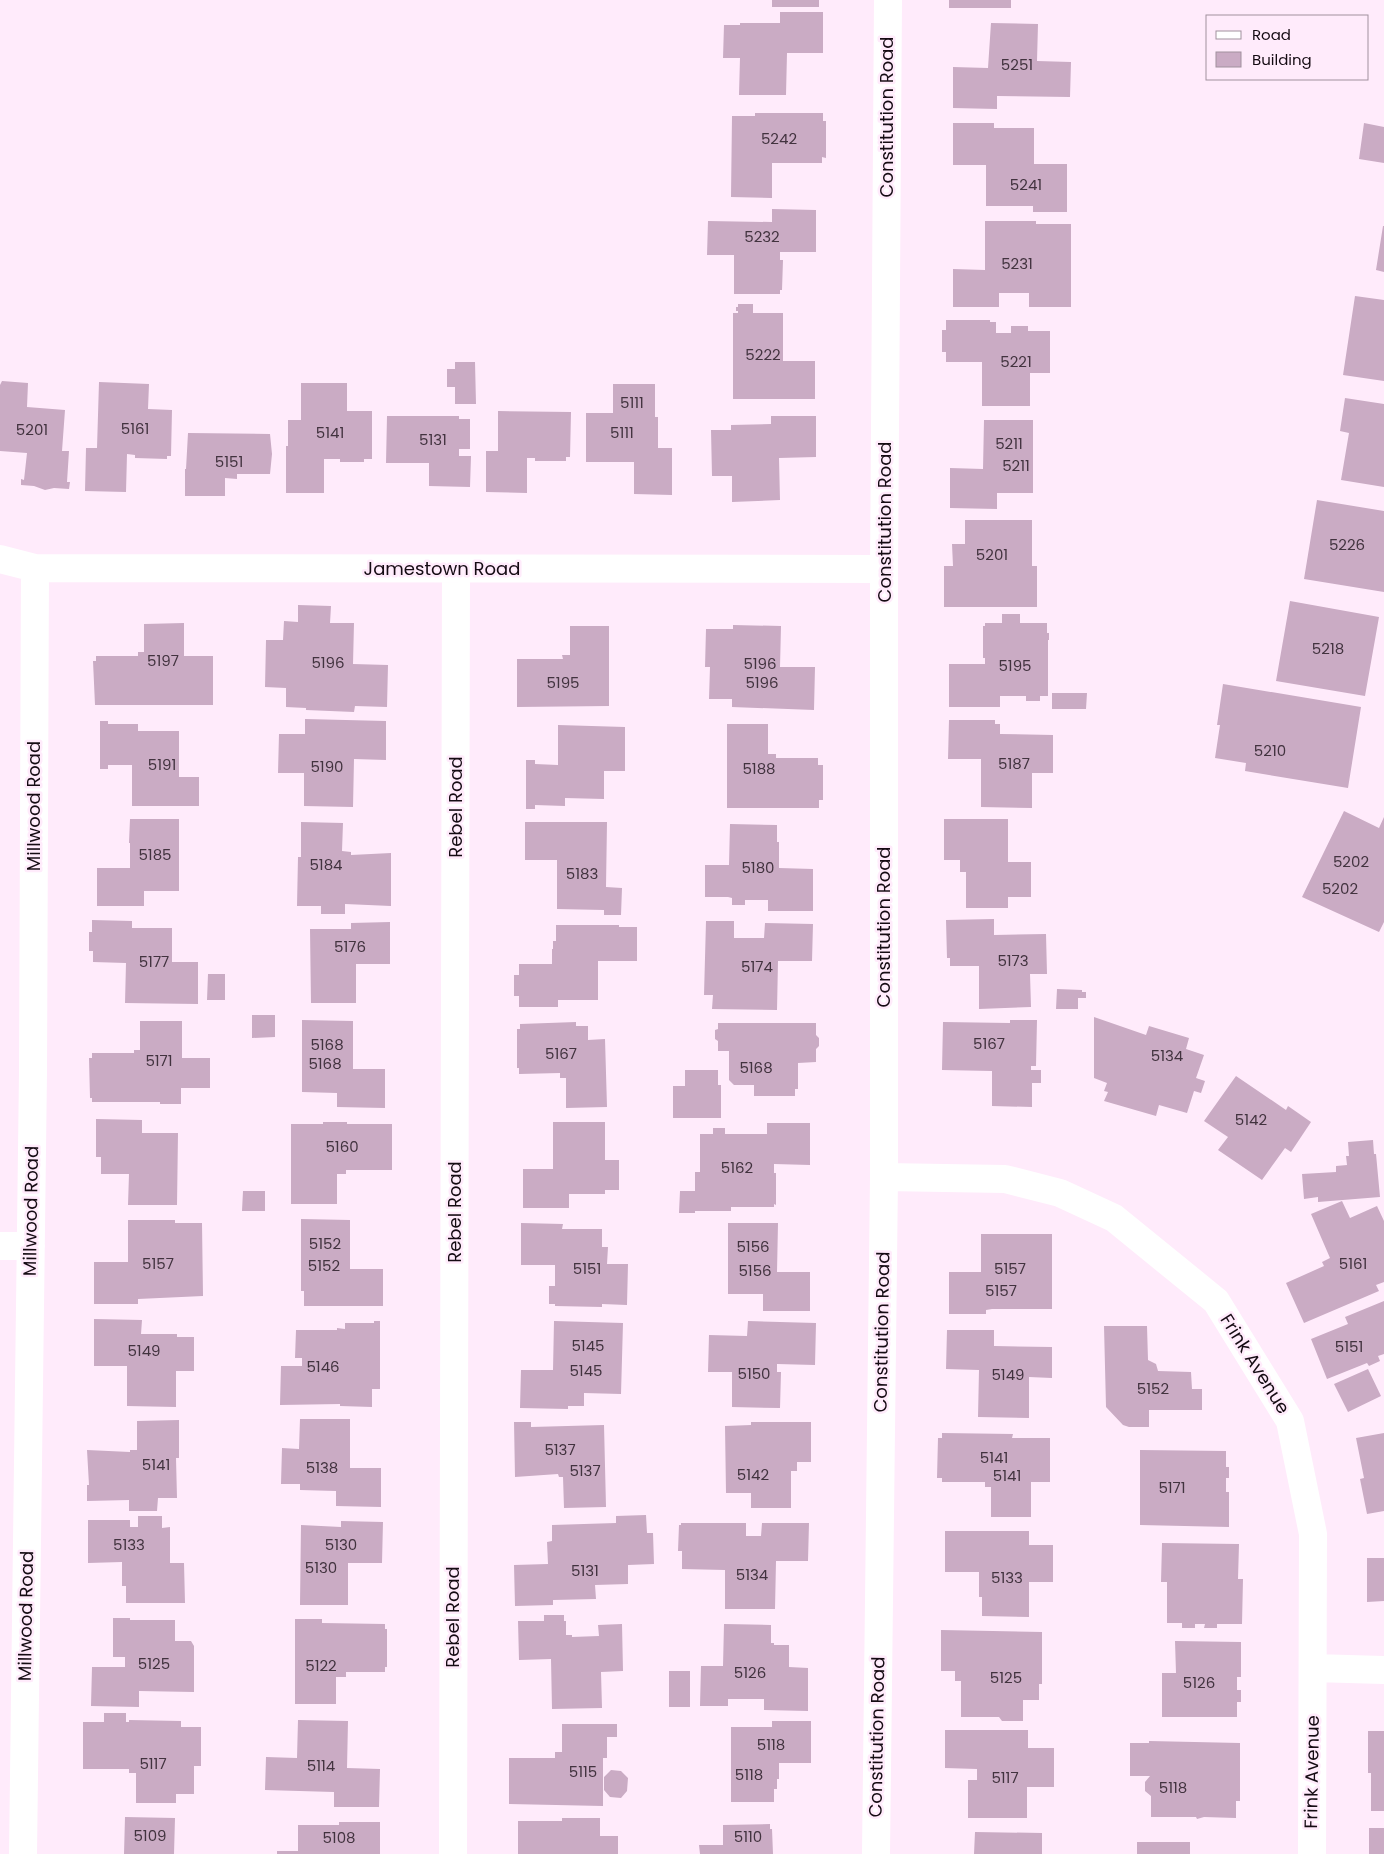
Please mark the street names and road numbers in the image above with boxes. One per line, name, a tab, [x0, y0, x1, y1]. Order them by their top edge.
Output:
street label: Constitution Road	[874, 36, 899, 198]
street label: Constitution Road	[872, 441, 897, 603]
street label: Jamestown Road	[364, 556, 520, 581]
street label: Millwood Road	[21, 741, 46, 871]
street label: Rebel Road	[443, 756, 468, 858]
street label: Constitution Road	[871, 846, 896, 1008]
street label: Millwood Road	[17, 1146, 44, 1276]
street label: Rebel Road	[442, 1161, 467, 1263]
street label: Constitution Road	[868, 1251, 895, 1413]
street label: Frink Avenue	[1215, 1309, 1296, 1418]
street label: Millwood Road	[12, 1551, 39, 1681]
street label: Rebel Road	[440, 1566, 465, 1668]
street label: Constitution Road	[863, 1656, 890, 1818]
street label: Frink Avenue	[1298, 1715, 1325, 1829]

